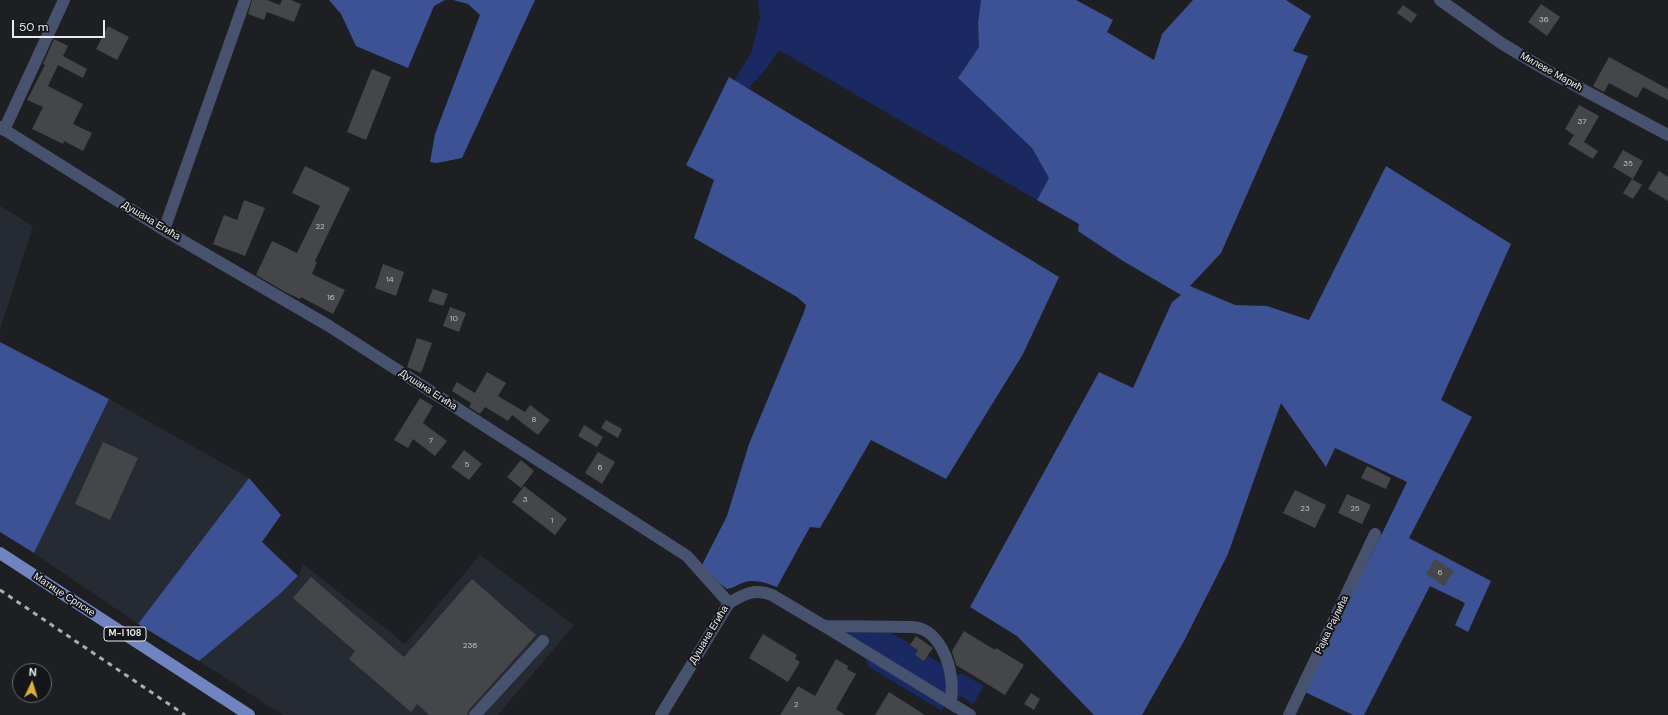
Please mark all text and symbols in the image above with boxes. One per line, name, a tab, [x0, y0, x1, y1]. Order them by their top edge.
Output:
scale bar	[14, 12, 107, 38]
house number: 36	[1539, 15, 1549, 25]
text: 50 m	[19, 19, 48, 35]
street label: Милеве Мaрић	[1518, 50, 1584, 94]
house number: 37	[1578, 117, 1586, 127]
house number: 35	[1623, 159, 1633, 169]
street label: Душана Егића	[119, 199, 183, 243]
house number: 22	[315, 222, 325, 232]
house number: 14	[386, 275, 394, 285]
house number: 16	[327, 293, 335, 303]
house number: 10	[450, 314, 458, 324]
street label: Душана Егића	[397, 367, 459, 413]
house number: 8	[532, 415, 536, 425]
house number: 7	[429, 436, 433, 446]
house number: 5	[465, 460, 469, 470]
house number: 6	[597, 463, 603, 473]
house number: 3	[523, 495, 527, 505]
house number: 23	[1300, 504, 1310, 514]
house number: 25	[1350, 504, 1360, 514]
house number: 1	[551, 516, 553, 526]
house number: 6	[1437, 568, 1443, 578]
street label: Матице Српске	[31, 571, 97, 619]
street label: Рајка Рајлића	[1313, 594, 1351, 656]
street label: Душана Егића	[687, 603, 731, 667]
road number: M-I 108	[104, 627, 146, 641]
house number: 236	[463, 641, 477, 651]
north arrow	[12, 663, 52, 703]
text: N	[28, 665, 37, 679]
house number: 2	[794, 700, 798, 710]

